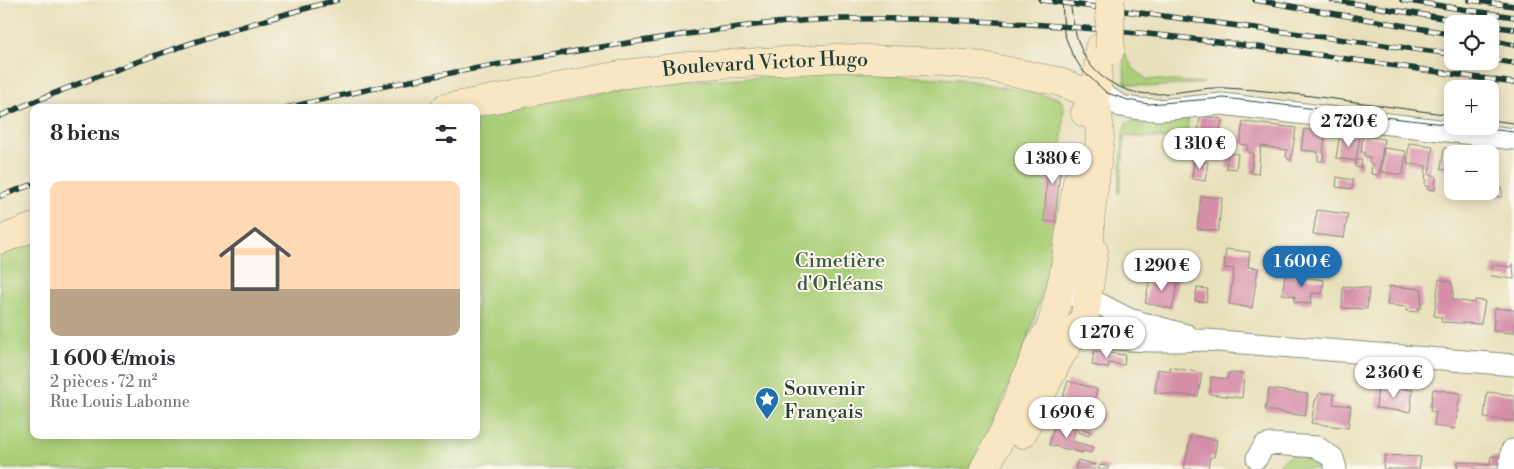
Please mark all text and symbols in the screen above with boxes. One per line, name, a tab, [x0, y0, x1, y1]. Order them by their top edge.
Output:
map controls	[1444, 15, 1499, 200]
button: locate	[1444, 15, 1499, 70]
street label: Boulevard Victor Hugo	[660, 47, 869, 83]
button: +	[1444, 80, 1499, 135]
pin: 2 720 €	[1303, 106, 1395, 148]
text: 2 720 €	[1321, 112, 1377, 132]
icon: filters	[432, 120, 460, 148]
text: 8 biens	[50, 121, 120, 147]
pin: 1 310 €	[1154, 128, 1246, 170]
text: 1 310 €	[1174, 134, 1226, 154]
pin: 1 380 €	[1007, 142, 1099, 185]
button: −	[1444, 145, 1499, 200]
text: 1 380 €	[1026, 149, 1080, 169]
icon: home	[210, 214, 300, 304]
pin: 1 600 €	[1256, 246, 1348, 288]
park label: Cimetière d'Orléans	[795, 249, 885, 297]
pin: 1 290 €	[1116, 250, 1208, 292]
text: 1 600 €	[1274, 252, 1330, 272]
text: 1 290 €	[1135, 256, 1189, 276]
pin: 1 270 €	[1061, 316, 1153, 359]
text: 1 270 €	[1080, 323, 1134, 343]
text: 1 600 €/mois	[50, 346, 175, 372]
pin: 2 360 €	[1348, 356, 1440, 399]
text: 2 360 €	[1366, 363, 1422, 383]
text: 2 pièces · 72 m²	[50, 372, 157, 392]
place label: Souvenir Français	[784, 377, 865, 425]
place icon: Souvenir Français	[754, 386, 780, 420]
text: Rue Louis Labonne	[50, 392, 190, 412]
pin: 1 690 €	[1021, 396, 1113, 439]
text: 1 690 €	[1039, 403, 1095, 423]

